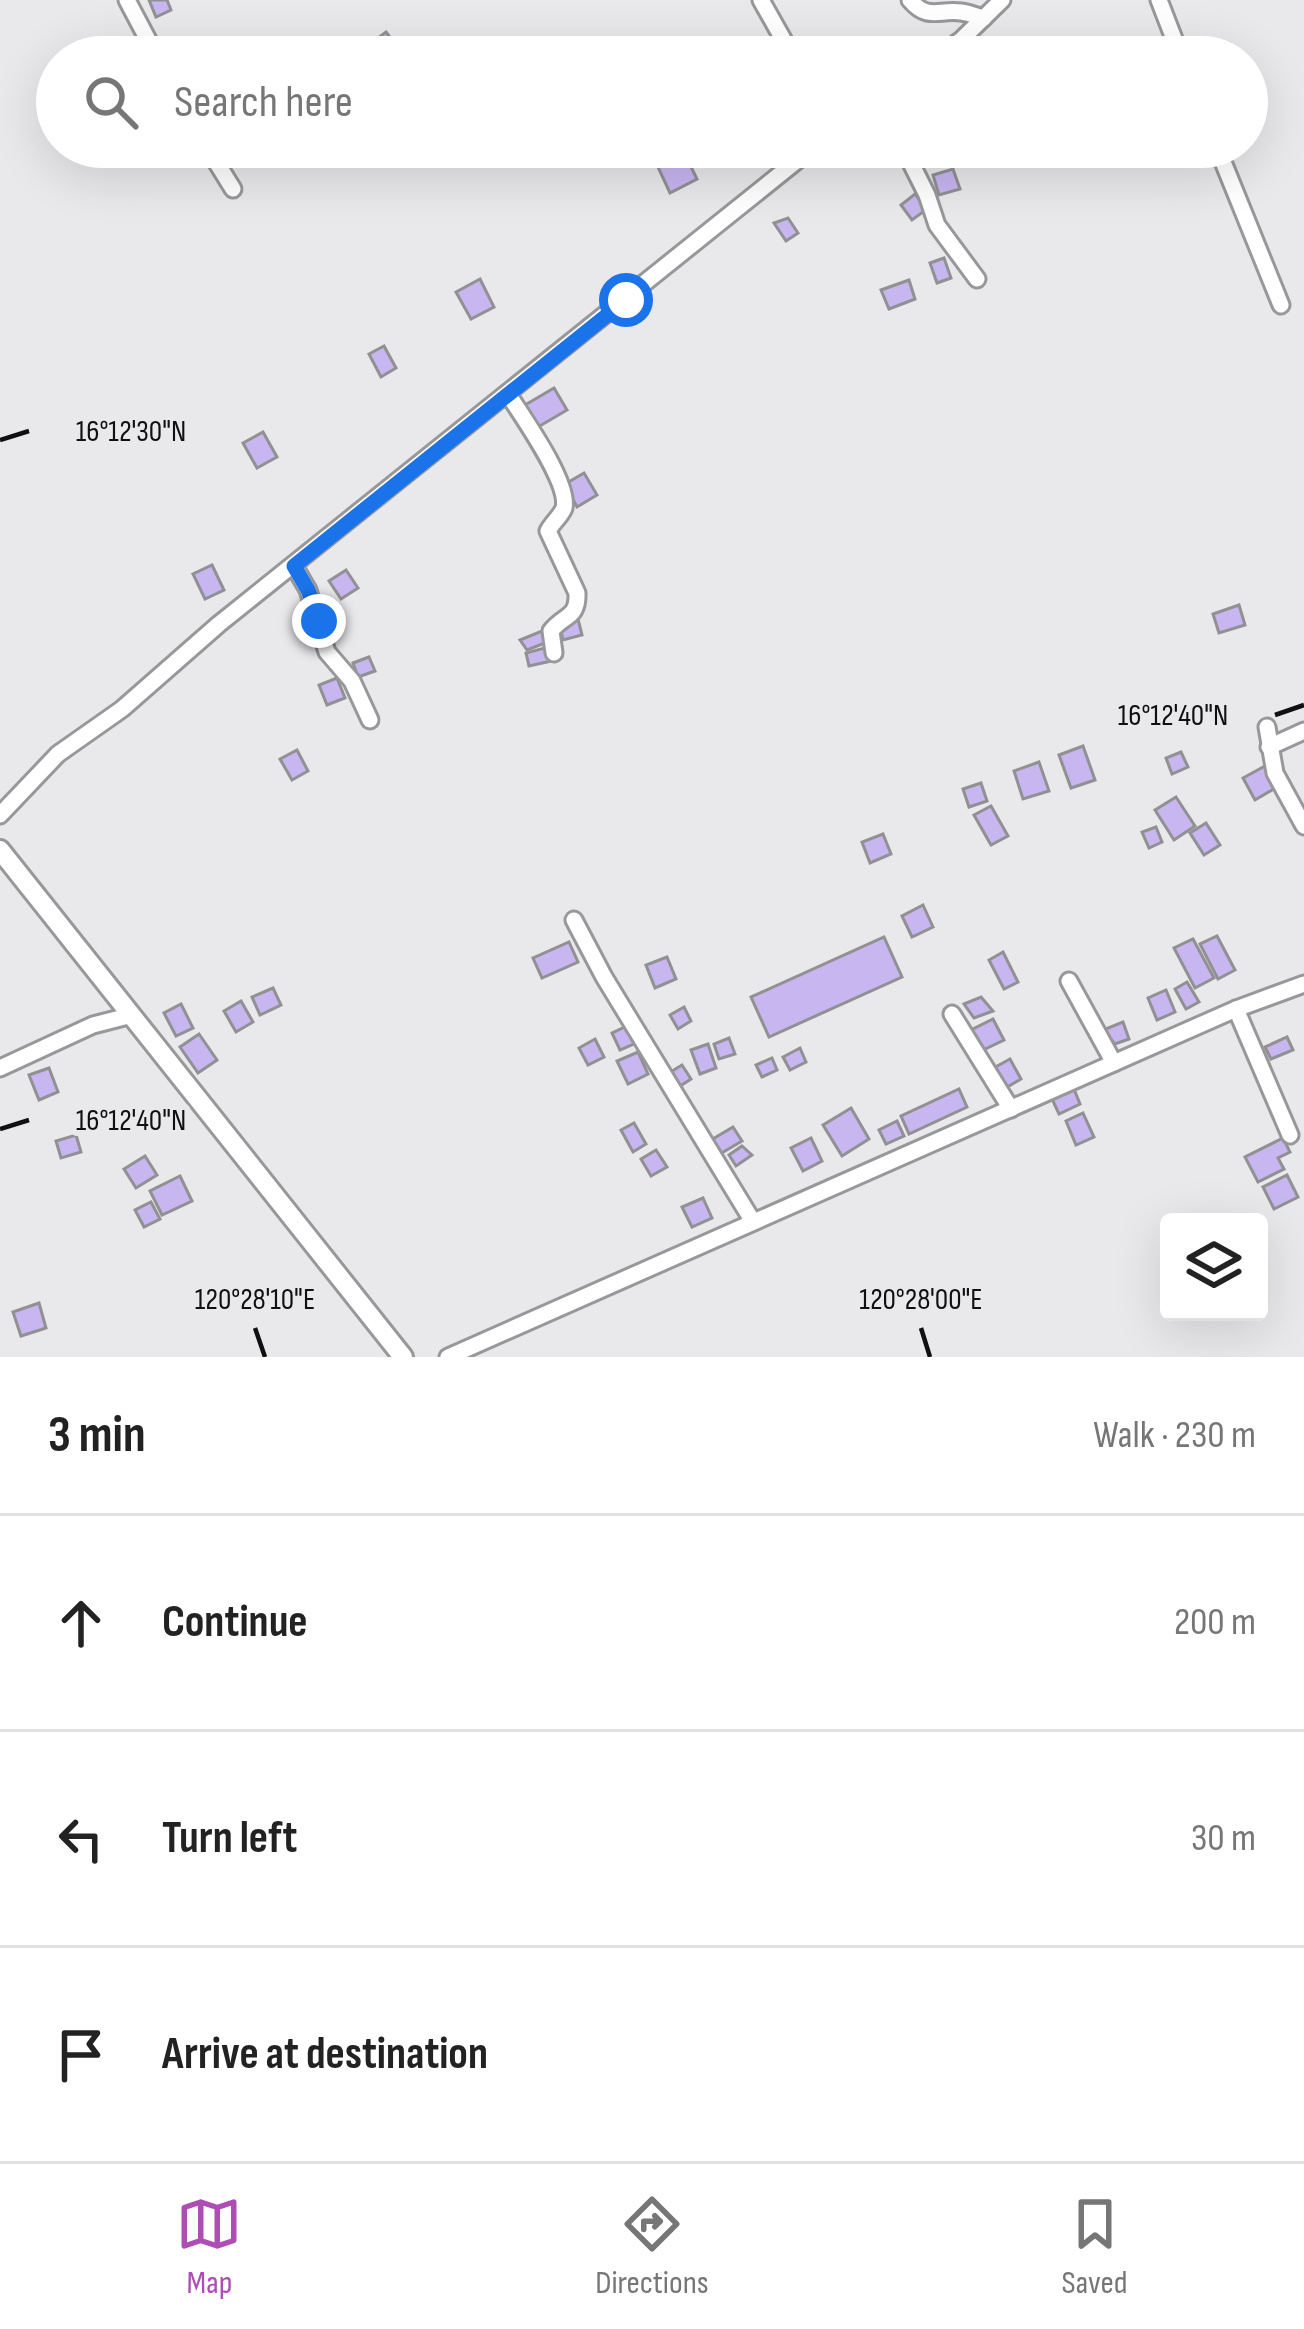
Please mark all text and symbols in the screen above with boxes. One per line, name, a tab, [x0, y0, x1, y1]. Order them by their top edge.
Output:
search box	[36, 36, 1268, 168]
icon: search	[78, 69, 144, 135]
text: Search here	[174, 75, 353, 130]
route start	[599, 273, 653, 327]
text: 16°12'30"N	[76, 414, 186, 450]
route end	[292, 594, 346, 648]
text: 16°12'40"N	[1118, 698, 1228, 734]
text: 16°12'40"N	[76, 1103, 186, 1139]
map controls	[1160, 1213, 1268, 1321]
button: layers	[1160, 1213, 1268, 1321]
text: 120°28'10"E	[195, 1282, 315, 1318]
text: 120°28'00"E	[859, 1282, 983, 1318]
text: 3 min	[48, 1405, 146, 1466]
text: Walk · 230 m	[1093, 1412, 1256, 1459]
icon: ahead	[48, 1590, 114, 1656]
text: Continue	[162, 1595, 308, 1650]
text: 200 m	[1174, 1599, 1256, 1646]
icon: left	[48, 1806, 114, 1872]
text: Turn left	[162, 1811, 297, 1866]
text: 30 m	[1191, 1815, 1256, 1862]
icon: arrive	[48, 2022, 114, 2088]
text: Arrive at destination	[162, 2027, 488, 2082]
tab: Map	[176, 2191, 242, 2303]
tab: Directions	[595, 2191, 709, 2303]
tab: Saved	[1061, 2191, 1128, 2303]

